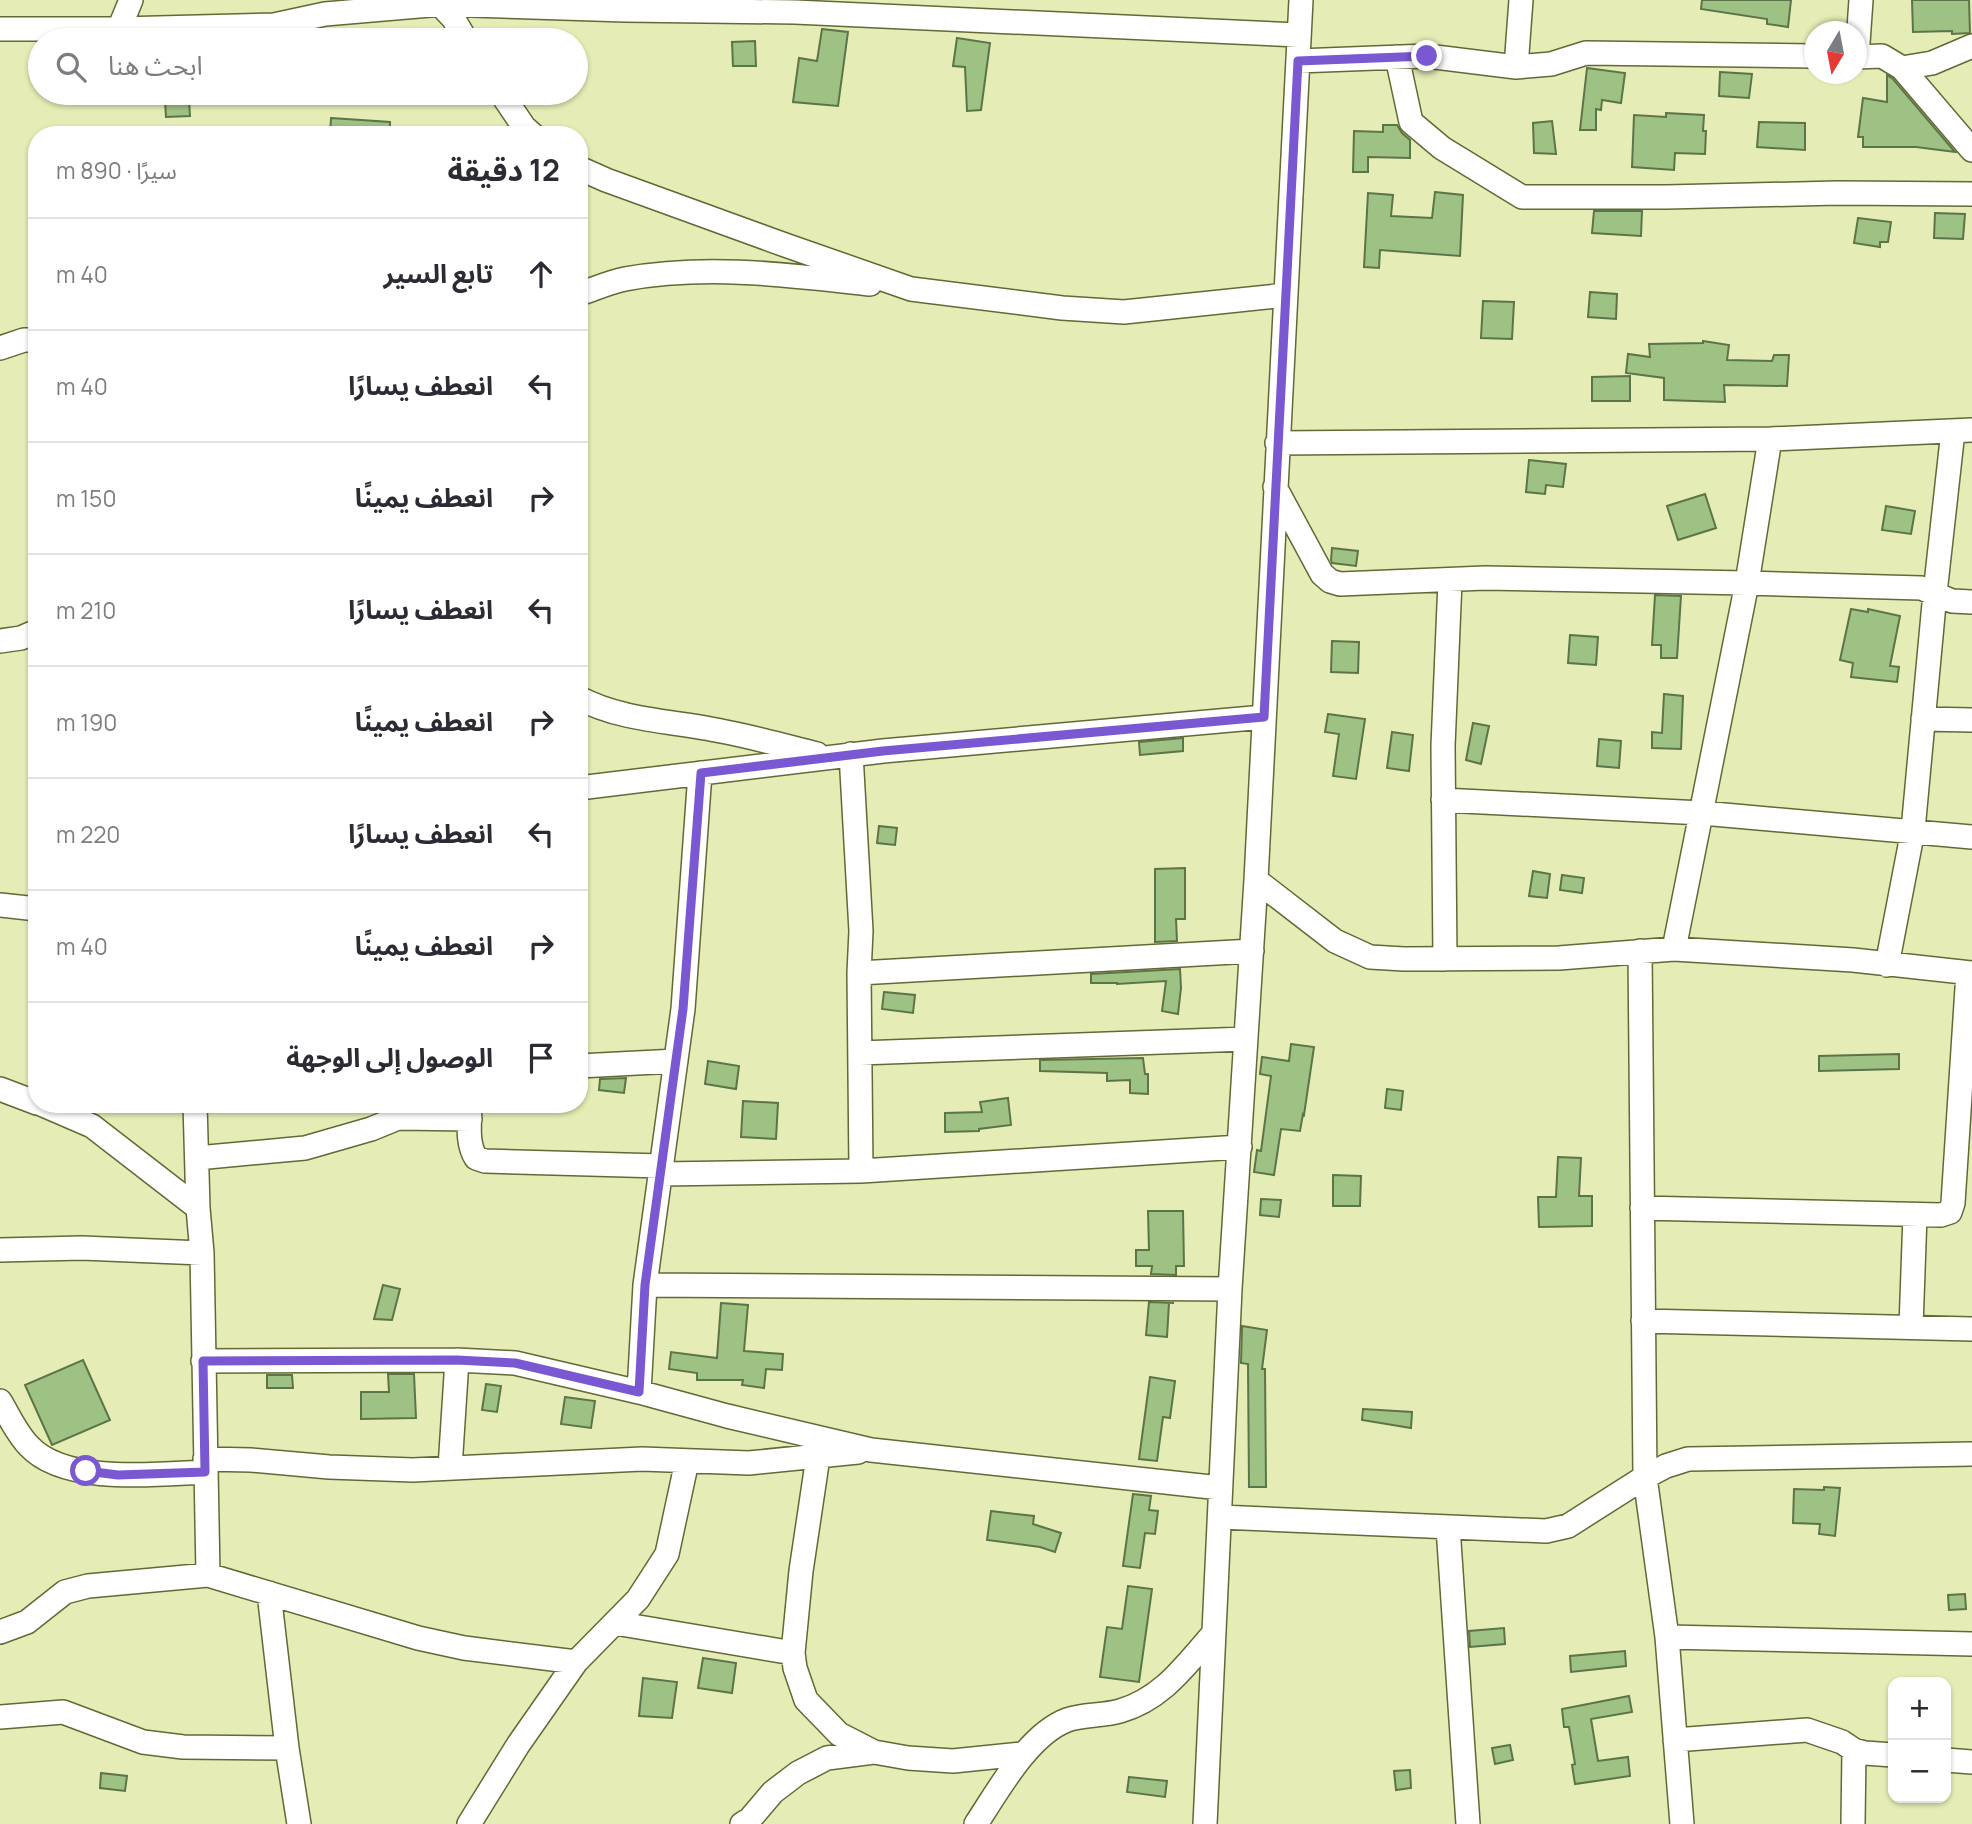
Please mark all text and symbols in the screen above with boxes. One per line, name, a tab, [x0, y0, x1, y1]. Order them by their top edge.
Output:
north arrow	[1804, 21, 1867, 84]
search box	[28, 28, 588, 105]
route end	[1411, 40, 1442, 71]
text: ابحث هنا	[108, 47, 203, 83]
icon: search	[52, 48, 90, 86]
text: 12 دقيقة	[448, 149, 560, 190]
text: سيرًا · 890 m	[56, 154, 177, 186]
text: تابع السير	[383, 255, 493, 291]
icon: ahead	[522, 255, 560, 293]
text: 40 m	[56, 258, 108, 290]
text: انعطف يسارًا	[348, 367, 493, 403]
icon: left	[522, 367, 560, 405]
text: 40 m	[56, 370, 108, 402]
text: انعطف يمينًا	[355, 479, 493, 515]
icon: right	[522, 479, 560, 517]
text: 150 m	[56, 482, 116, 514]
text: انعطف يسارًا	[348, 591, 493, 627]
icon: left	[522, 591, 560, 629]
text: 210 m	[56, 594, 116, 626]
text: انعطف يمينًا	[355, 703, 493, 739]
icon: right	[522, 703, 560, 741]
text: 190 m	[56, 706, 117, 738]
text: انعطف يسارًا	[348, 815, 493, 851]
icon: left	[522, 815, 560, 853]
text: 220 m	[56, 818, 120, 850]
text: انعطف يمينًا	[355, 927, 493, 963]
icon: right	[522, 927, 560, 965]
text: 40 m	[56, 930, 108, 962]
text: الوصول إلى الوجهة	[286, 1039, 493, 1075]
icon: arrive	[522, 1039, 560, 1077]
route start	[70, 1455, 101, 1486]
map controls	[1888, 1677, 1951, 1803]
button: +	[1888, 1677, 1951, 1740]
button: −	[1888, 1740, 1951, 1803]

